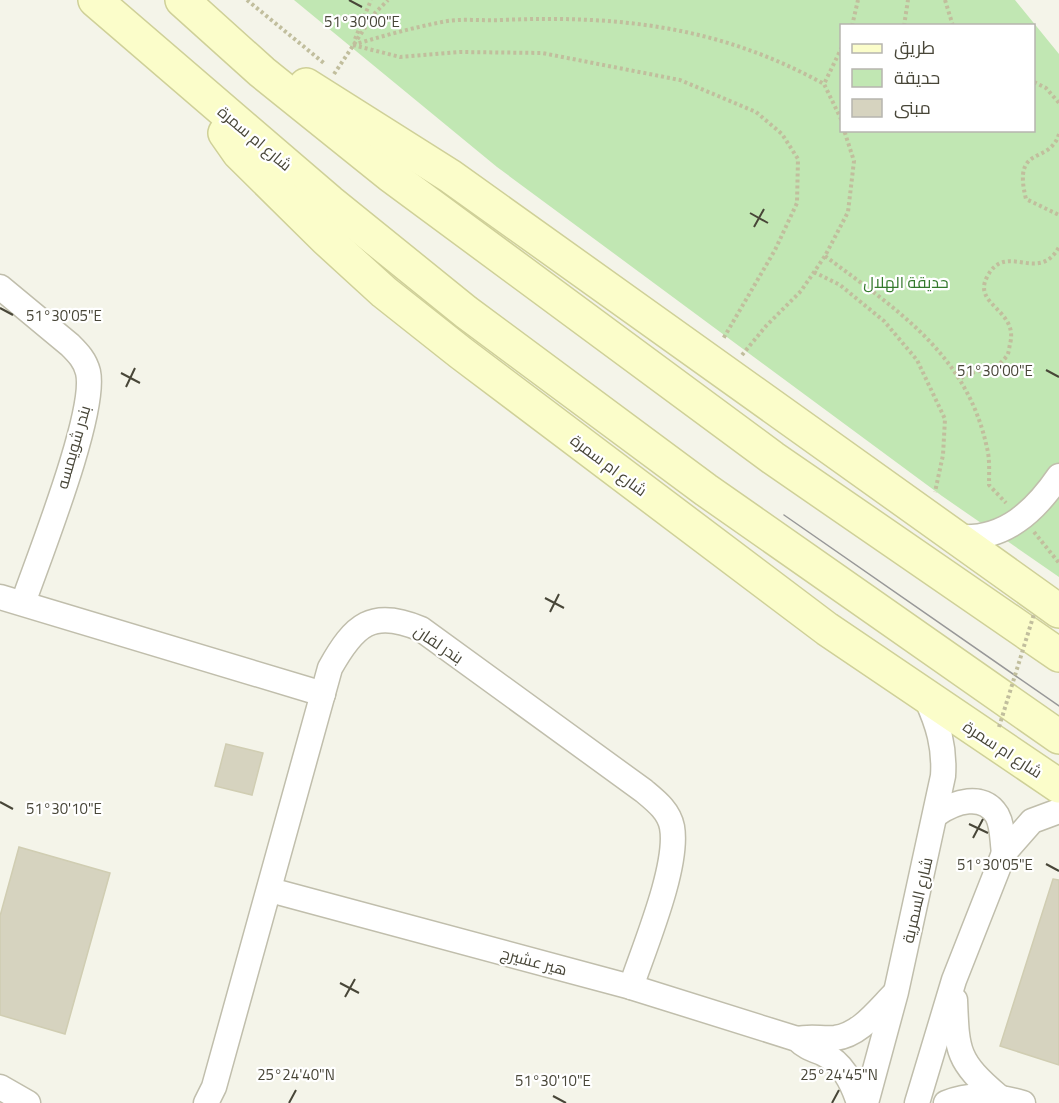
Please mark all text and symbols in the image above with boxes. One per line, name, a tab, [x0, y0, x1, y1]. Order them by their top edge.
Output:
text: 51°30'00"E	[324, 10, 400, 33]
legend	[840, 24, 1035, 132]
text: طريق	[894, 34, 935, 61]
text: حديقة	[894, 64, 940, 91]
text: مبنى	[894, 94, 931, 121]
street label: شارع ام سمرة	[213, 100, 297, 176]
park label: حديقة الهلال	[863, 270, 949, 294]
text: 51°30'05"E	[26, 304, 102, 327]
text: 51°30'00"E	[957, 359, 1033, 382]
street label: بندر شويمسه	[50, 402, 96, 492]
street label: شارع ام سمرة	[566, 428, 652, 502]
street label: بندر لفان	[409, 619, 469, 669]
street label: شارع ام سمرة	[959, 714, 1047, 784]
text: 51°30'10"E	[26, 797, 102, 820]
text: 51°30'05"E	[957, 853, 1033, 876]
street label: شارع السمرية	[895, 855, 939, 945]
street label: هير عشيرج	[498, 941, 570, 981]
text: 25°24'40"N	[257, 1063, 335, 1086]
text: 25°24'45"N	[800, 1063, 878, 1086]
text: 51°30'10"E	[515, 1069, 591, 1092]

